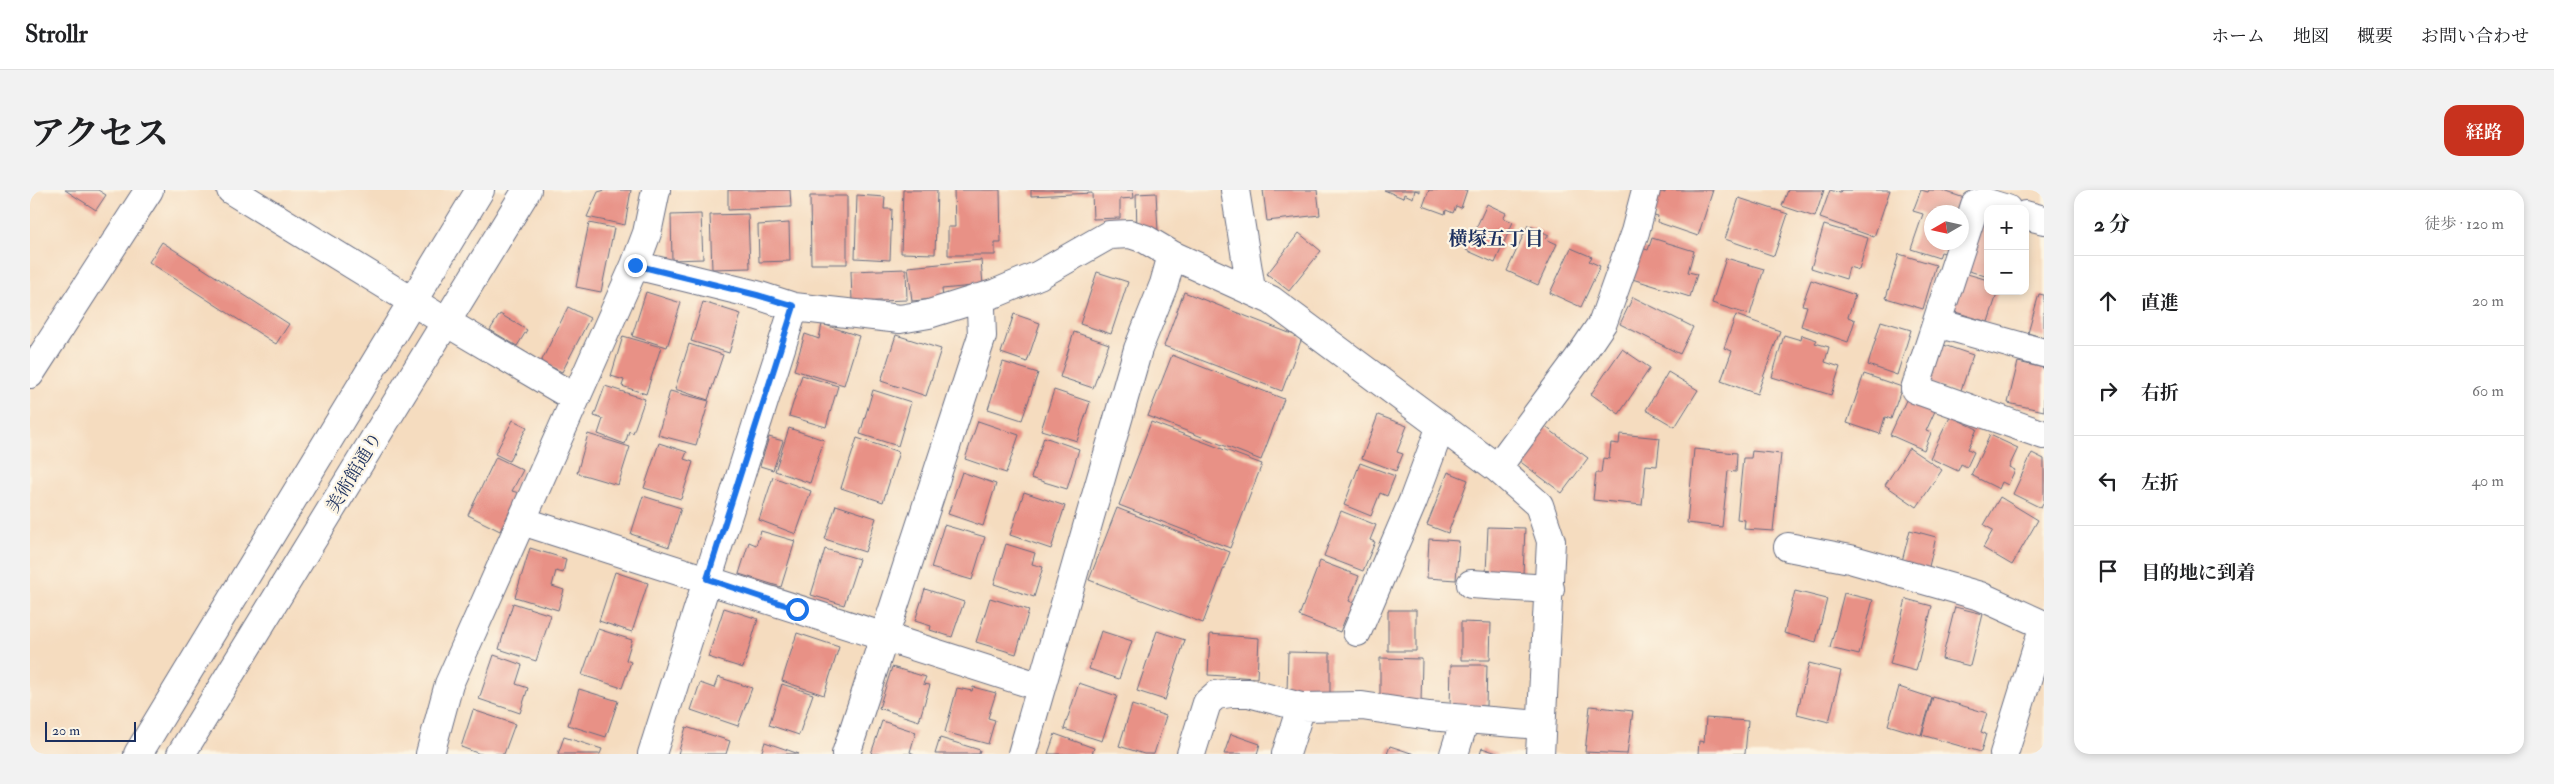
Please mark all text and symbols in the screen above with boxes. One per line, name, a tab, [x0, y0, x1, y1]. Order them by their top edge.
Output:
text: Strollr	[25, 19, 88, 50]
text: ホーム	[2211, 25, 2265, 48]
text: 地図	[2293, 25, 2329, 48]
text: 概要	[2357, 25, 2393, 48]
text: お問い合わせ	[2421, 25, 2529, 48]
button: 経路	[2444, 105, 2524, 156]
text: アクセス	[30, 112, 169, 156]
north arrow	[1924, 205, 1969, 250]
map controls	[1984, 205, 2029, 295]
button: +	[1984, 205, 2029, 250]
text: 2 分	[2094, 211, 2130, 238]
text: 徒歩 · 120 m	[2424, 214, 2504, 234]
district label: 横塚五丁目	[1448, 227, 1544, 251]
button: −	[1984, 250, 2029, 295]
route end	[624, 254, 647, 277]
icon: ahead	[2094, 287, 2122, 315]
text: 直進	[2141, 291, 2179, 315]
text: 20 m	[2472, 291, 2504, 311]
icon: right	[2094, 377, 2122, 405]
text: 右折	[2141, 381, 2179, 405]
text: 60 m	[2472, 381, 2504, 401]
street label: 美術館通り	[321, 428, 387, 517]
icon: left	[2094, 467, 2122, 495]
text: 左折	[2141, 471, 2179, 495]
text: 40 m	[2471, 471, 2504, 491]
icon: arrive	[2094, 557, 2122, 585]
text: 目的地に到着	[2141, 561, 2255, 585]
route start	[786, 598, 809, 621]
scale bar	[45, 719, 136, 742]
text: 20 m	[52, 722, 80, 739]

